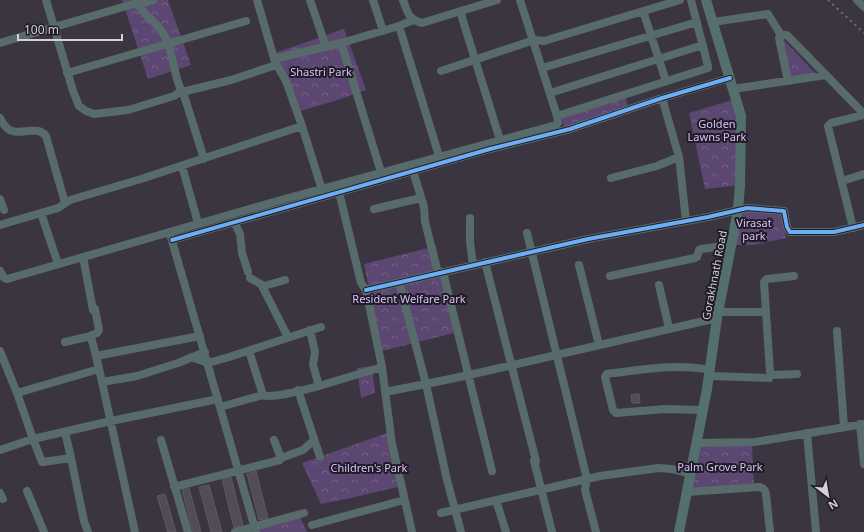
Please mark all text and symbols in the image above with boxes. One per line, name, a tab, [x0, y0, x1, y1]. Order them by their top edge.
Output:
scale bar	[18, 16, 122, 42]
text: 100 m	[24, 21, 59, 38]
park label: Shastri Park	[290, 64, 352, 79]
park label: Golden Lawns Park	[688, 116, 746, 144]
park label: Virasat park	[736, 215, 772, 243]
street label: Gorakhnath Road	[698, 229, 730, 321]
park label: Resident Welfare Park	[352, 291, 466, 306]
park label: Palm Grove Park	[677, 459, 763, 474]
park label: Children's Park	[331, 460, 408, 475]
north arrow	[808, 476, 848, 516]
text: N	[826, 496, 841, 514]

